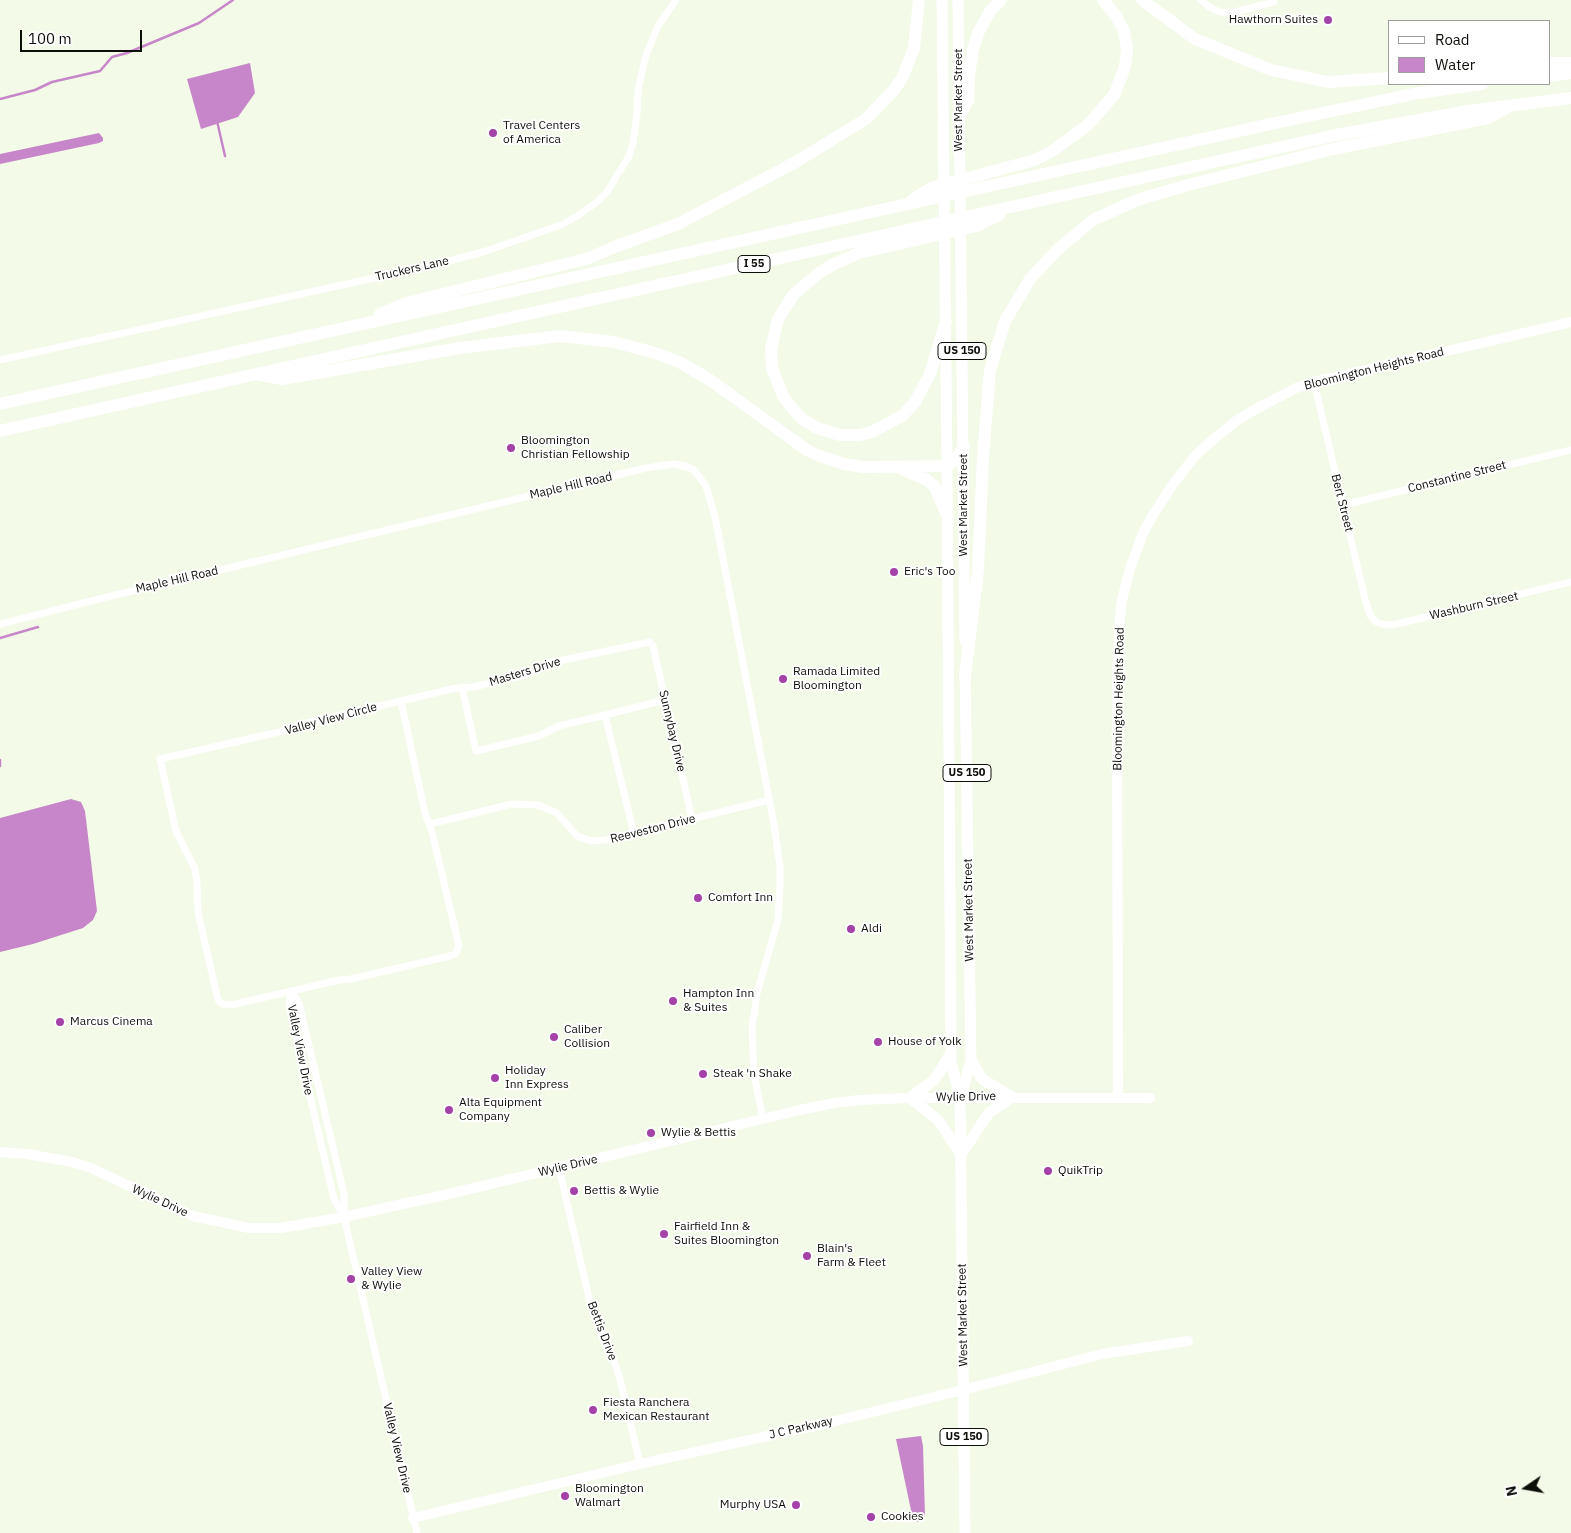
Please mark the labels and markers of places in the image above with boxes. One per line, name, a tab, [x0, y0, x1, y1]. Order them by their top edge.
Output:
place label: Hawthorn Suites	[1229, 13, 1318, 27]
marker: Hawthorn Suites	[1322, 14, 1334, 26]
place label: Travel Centers of America	[503, 119, 580, 147]
marker: Travel Centers of America	[487, 127, 499, 139]
place label: Bloomington Christian Fellowship	[521, 434, 630, 462]
marker: Bloomington Christian Fellowship	[505, 442, 517, 454]
place label: Eric's Too	[904, 565, 956, 579]
marker: Eric's Too	[888, 566, 900, 578]
place label: Ramada Limited Bloomington	[793, 665, 880, 693]
marker: Ramada Limited Bloomington	[777, 673, 789, 685]
place label: Comfort Inn	[708, 891, 773, 905]
marker: Comfort Inn	[692, 892, 704, 904]
place label: Aldi	[861, 922, 882, 936]
marker: Aldi	[845, 923, 857, 935]
place label: Hampton Inn & Suites	[683, 987, 754, 1015]
marker: Hampton Inn & Suites	[667, 995, 679, 1007]
place label: Marcus Cinema	[70, 1015, 153, 1029]
marker: Marcus Cinema	[54, 1016, 66, 1028]
place label: Caliber Collision	[564, 1023, 610, 1051]
marker: Caliber Collision	[548, 1031, 560, 1043]
place label: House of Yolk	[888, 1035, 961, 1049]
marker: House of Yolk	[872, 1036, 884, 1048]
place label: Holiday Inn Express	[505, 1064, 569, 1092]
place label: Steak 'n Shake	[713, 1067, 792, 1081]
marker: Steak 'n Shake	[697, 1068, 709, 1080]
marker: Holiday Inn Express	[489, 1072, 501, 1084]
place label: Alta Equipment Company	[459, 1096, 542, 1124]
marker: Alta Equipment Company	[443, 1104, 455, 1116]
place label: Wylie & Bettis	[661, 1126, 736, 1140]
marker: Wylie & Bettis	[645, 1127, 657, 1139]
place label: QuikTrip	[1058, 1164, 1103, 1178]
marker: QuikTrip	[1042, 1165, 1054, 1177]
place label: Bettis & Wylie	[584, 1184, 659, 1198]
marker: Bettis & Wylie	[568, 1185, 580, 1197]
place label: Fairfield Inn & Suites Bloomington	[674, 1220, 779, 1248]
marker: Fairfield Inn & Suites Bloomington	[658, 1228, 670, 1240]
place label: Blain's Farm & Fleet	[817, 1242, 886, 1270]
marker: Blain's Farm & Fleet	[801, 1250, 813, 1262]
place label: Valley View & Wylie	[361, 1265, 422, 1293]
marker: Valley View & Wylie	[345, 1273, 357, 1285]
place label: Fiesta Ranchera Mexican Restaurant	[603, 1396, 709, 1424]
marker: Fiesta Ranchera Mexican Restaurant	[587, 1404, 599, 1416]
place label: Bloomington Walmart	[575, 1482, 644, 1510]
marker: Bloomington Walmart	[559, 1490, 571, 1502]
place label: Murphy USA	[720, 1498, 786, 1512]
marker: Murphy USA	[790, 1499, 802, 1511]
place label: Cookies	[881, 1510, 924, 1524]
marker: Cookies	[865, 1511, 877, 1523]

